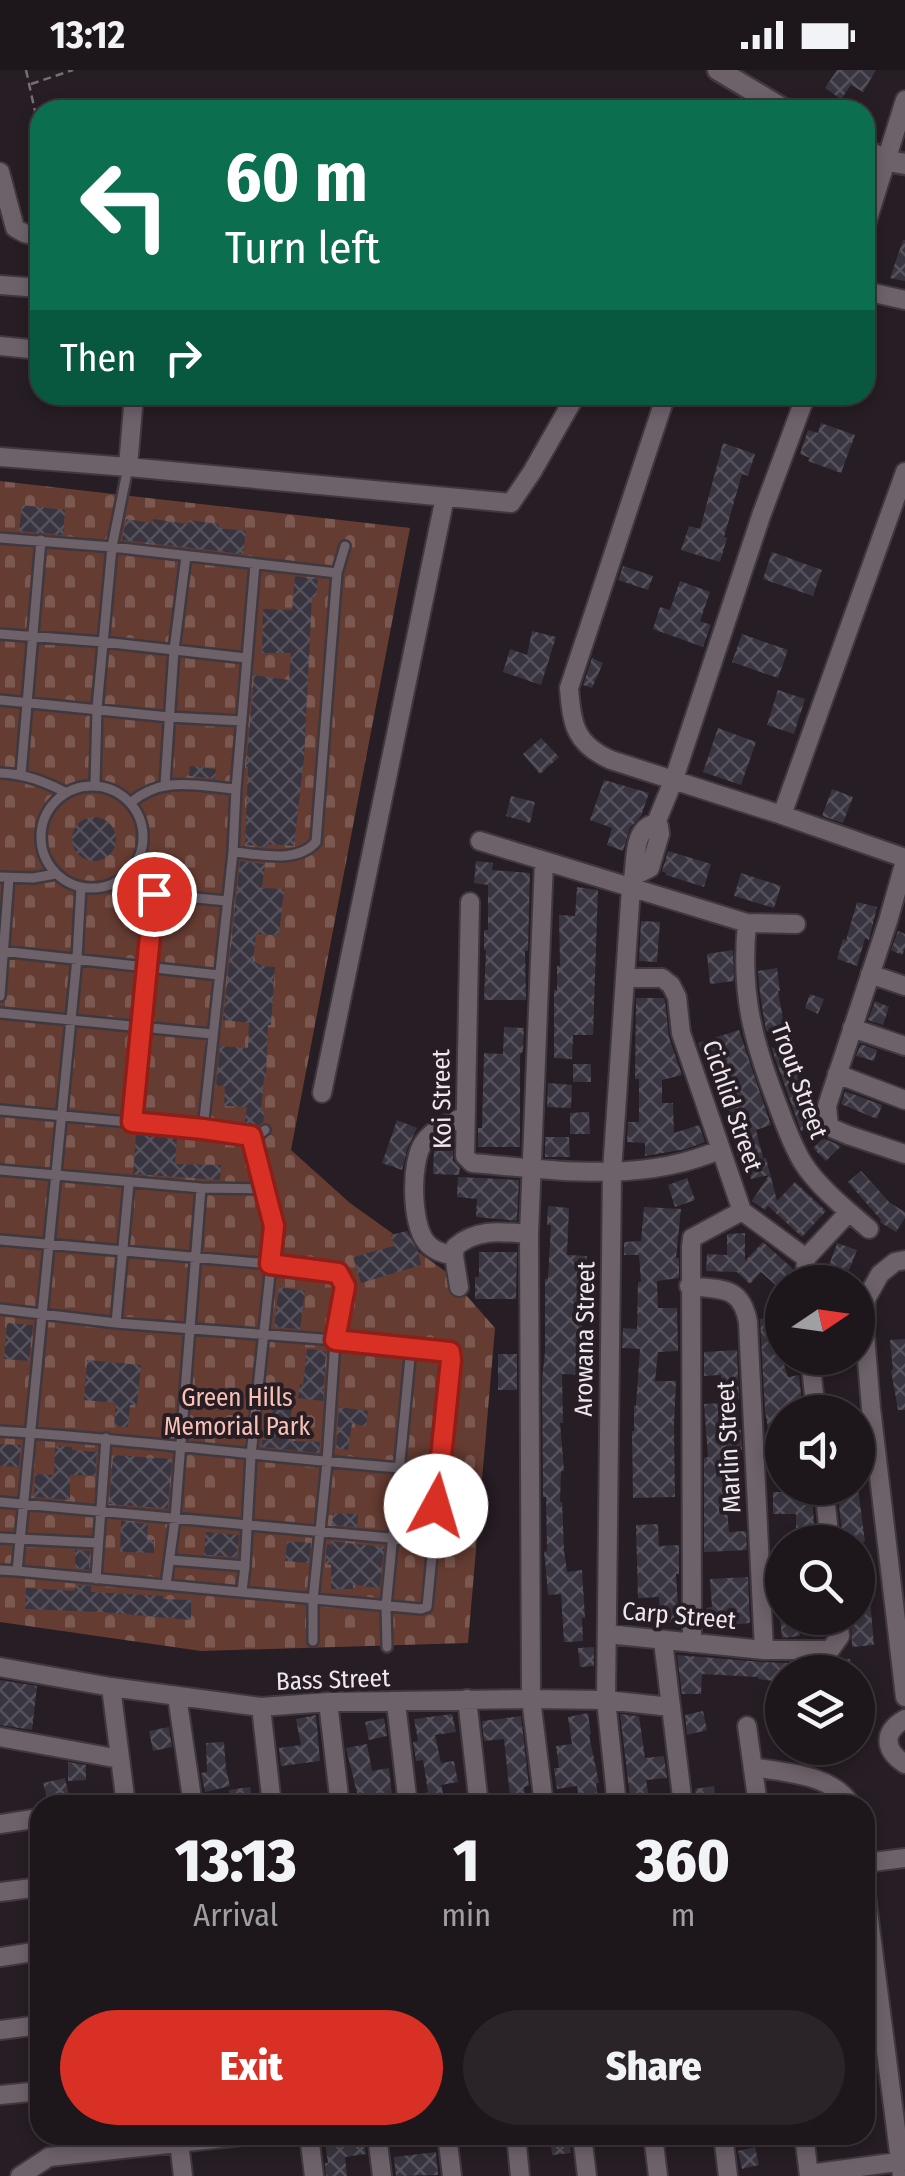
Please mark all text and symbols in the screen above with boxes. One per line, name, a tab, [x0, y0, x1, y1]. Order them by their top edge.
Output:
text: 13:12	[50, 12, 125, 58]
text: 60 m	[225, 136, 368, 220]
icon: left	[60, 140, 190, 270]
text: Turn left	[225, 221, 380, 275]
icon: right	[156, 330, 211, 385]
text: Then	[60, 335, 136, 381]
pin	[112, 852, 197, 937]
icon: arrive	[127, 867, 182, 922]
street label: Trout Street	[764, 1019, 834, 1144]
street label: Cichlid Street	[696, 1037, 769, 1176]
street label: Koi Street	[426, 1048, 458, 1149]
street label: Arowana Street	[569, 1260, 601, 1417]
north arrow	[765, 1265, 875, 1375]
map controls	[765, 1265, 875, 1765]
street label: Marlin Street	[711, 1379, 747, 1514]
park label: Green Hills Memorial Park	[164, 1383, 311, 1442]
button: sound	[765, 1395, 875, 1505]
position arrow	[384, 1454, 488, 1558]
button: search	[765, 1525, 875, 1635]
street label: Carp Street	[621, 1596, 738, 1636]
button: layers	[765, 1655, 875, 1765]
street label: Bass Street	[275, 1663, 391, 1697]
text: 13:13	[175, 1825, 296, 1897]
text: 1	[453, 1825, 479, 1897]
text: 360	[636, 1825, 730, 1897]
text: Arrival	[193, 1896, 278, 1934]
text: min	[441, 1896, 491, 1934]
text: m	[671, 1896, 695, 1934]
button: Exit	[60, 2010, 443, 2125]
button: Share	[463, 2010, 845, 2125]

